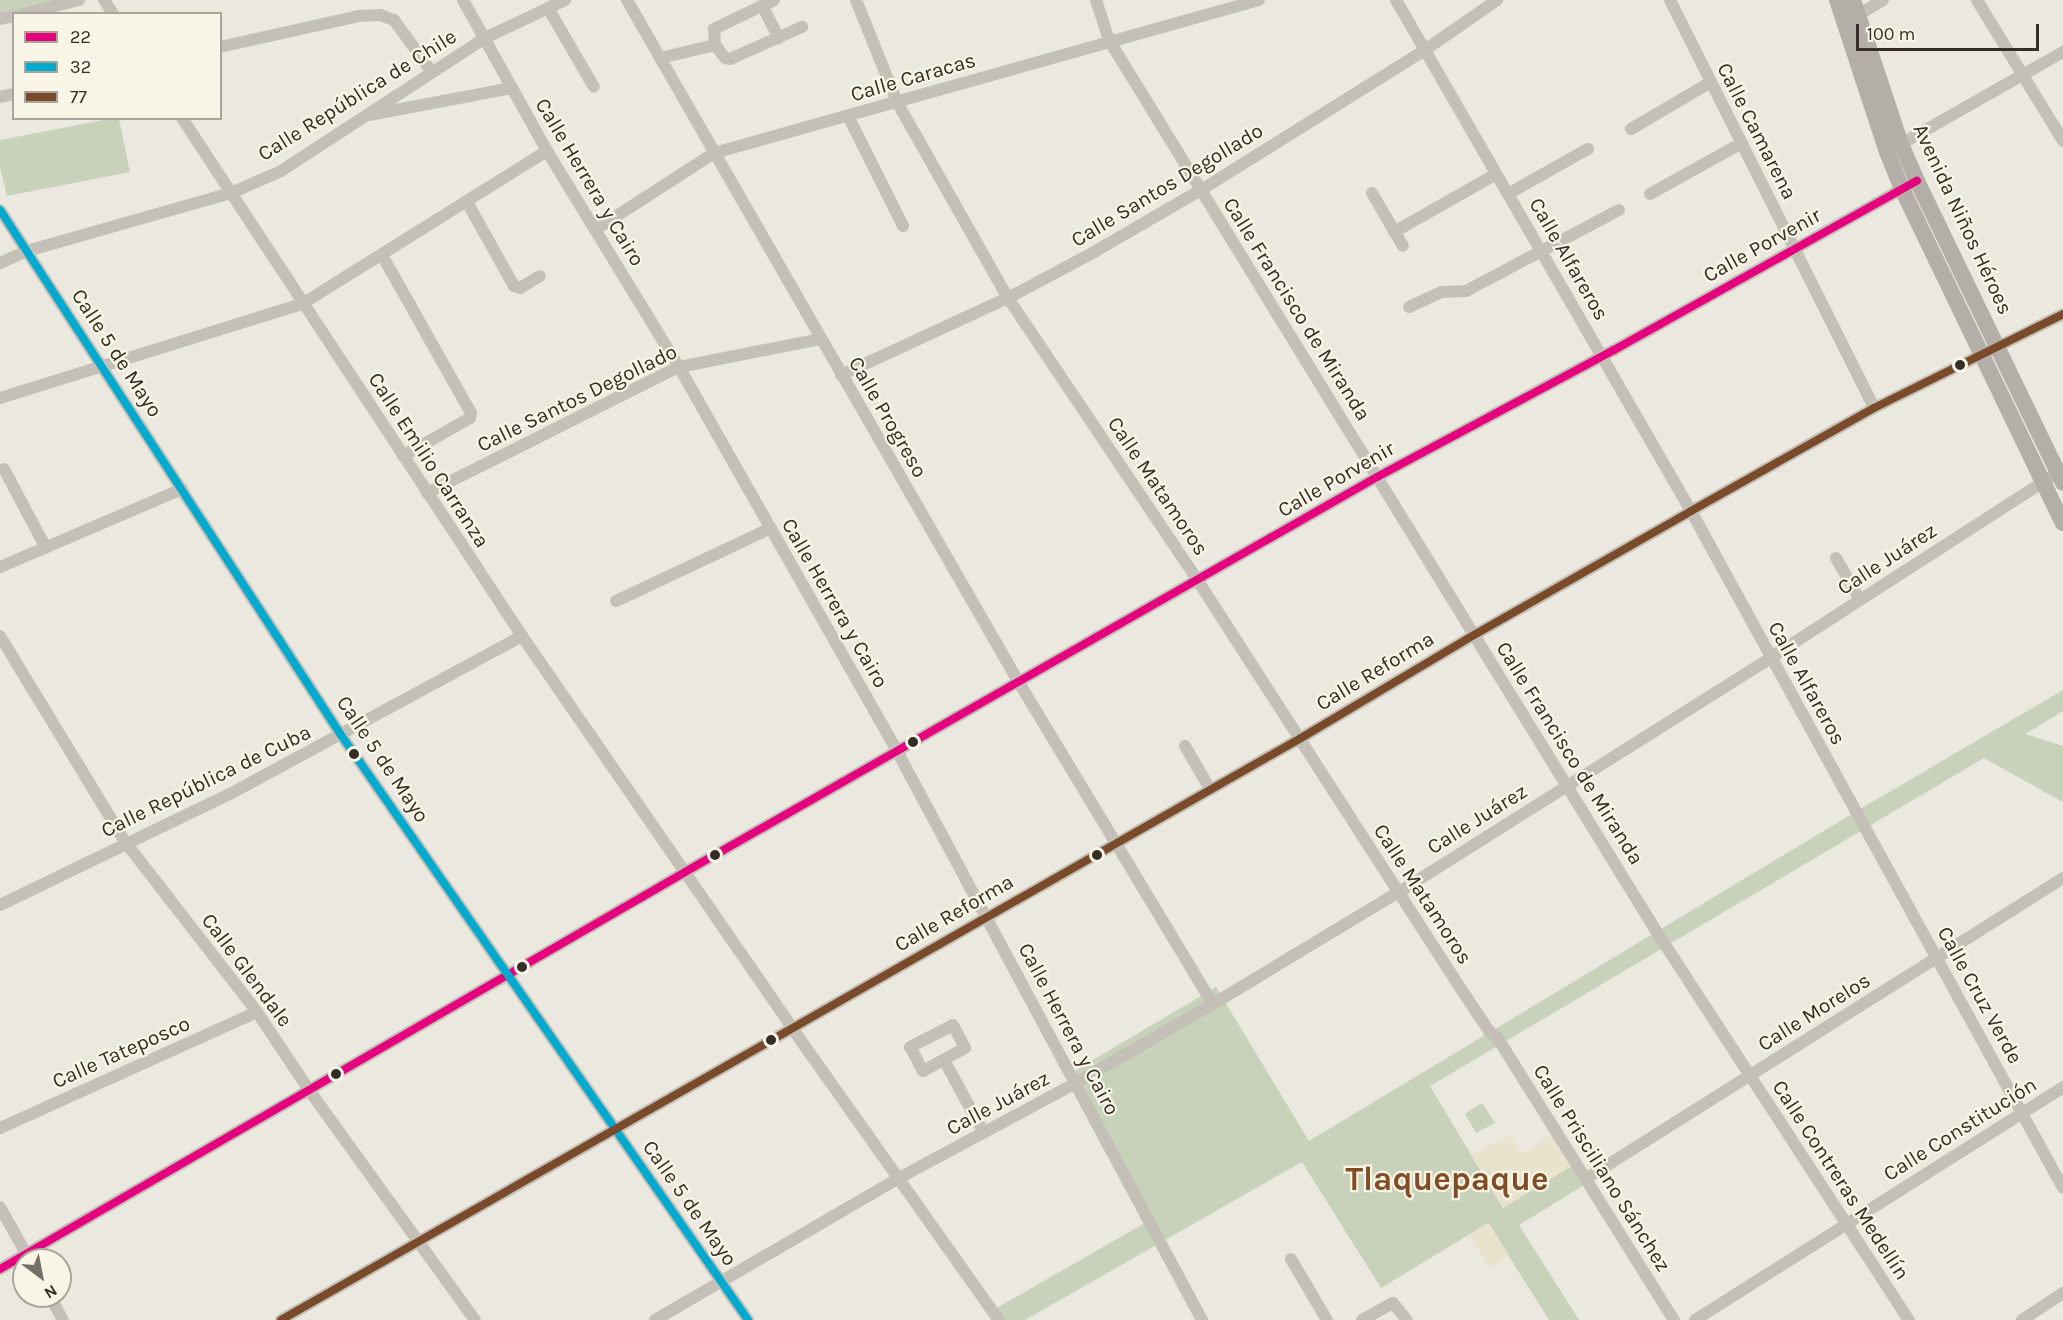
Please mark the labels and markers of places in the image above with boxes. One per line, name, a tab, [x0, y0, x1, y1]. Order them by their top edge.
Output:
unlabelled marker	[1954, 359, 1966, 371]
unlabelled marker	[907, 736, 919, 748]
unlabelled marker	[348, 748, 360, 760]
unlabelled marker	[709, 849, 721, 861]
unlabelled marker	[1091, 849, 1103, 861]
unlabelled marker	[516, 961, 528, 973]
unlabelled marker	[765, 1034, 777, 1046]
unlabelled marker	[330, 1068, 342, 1080]

